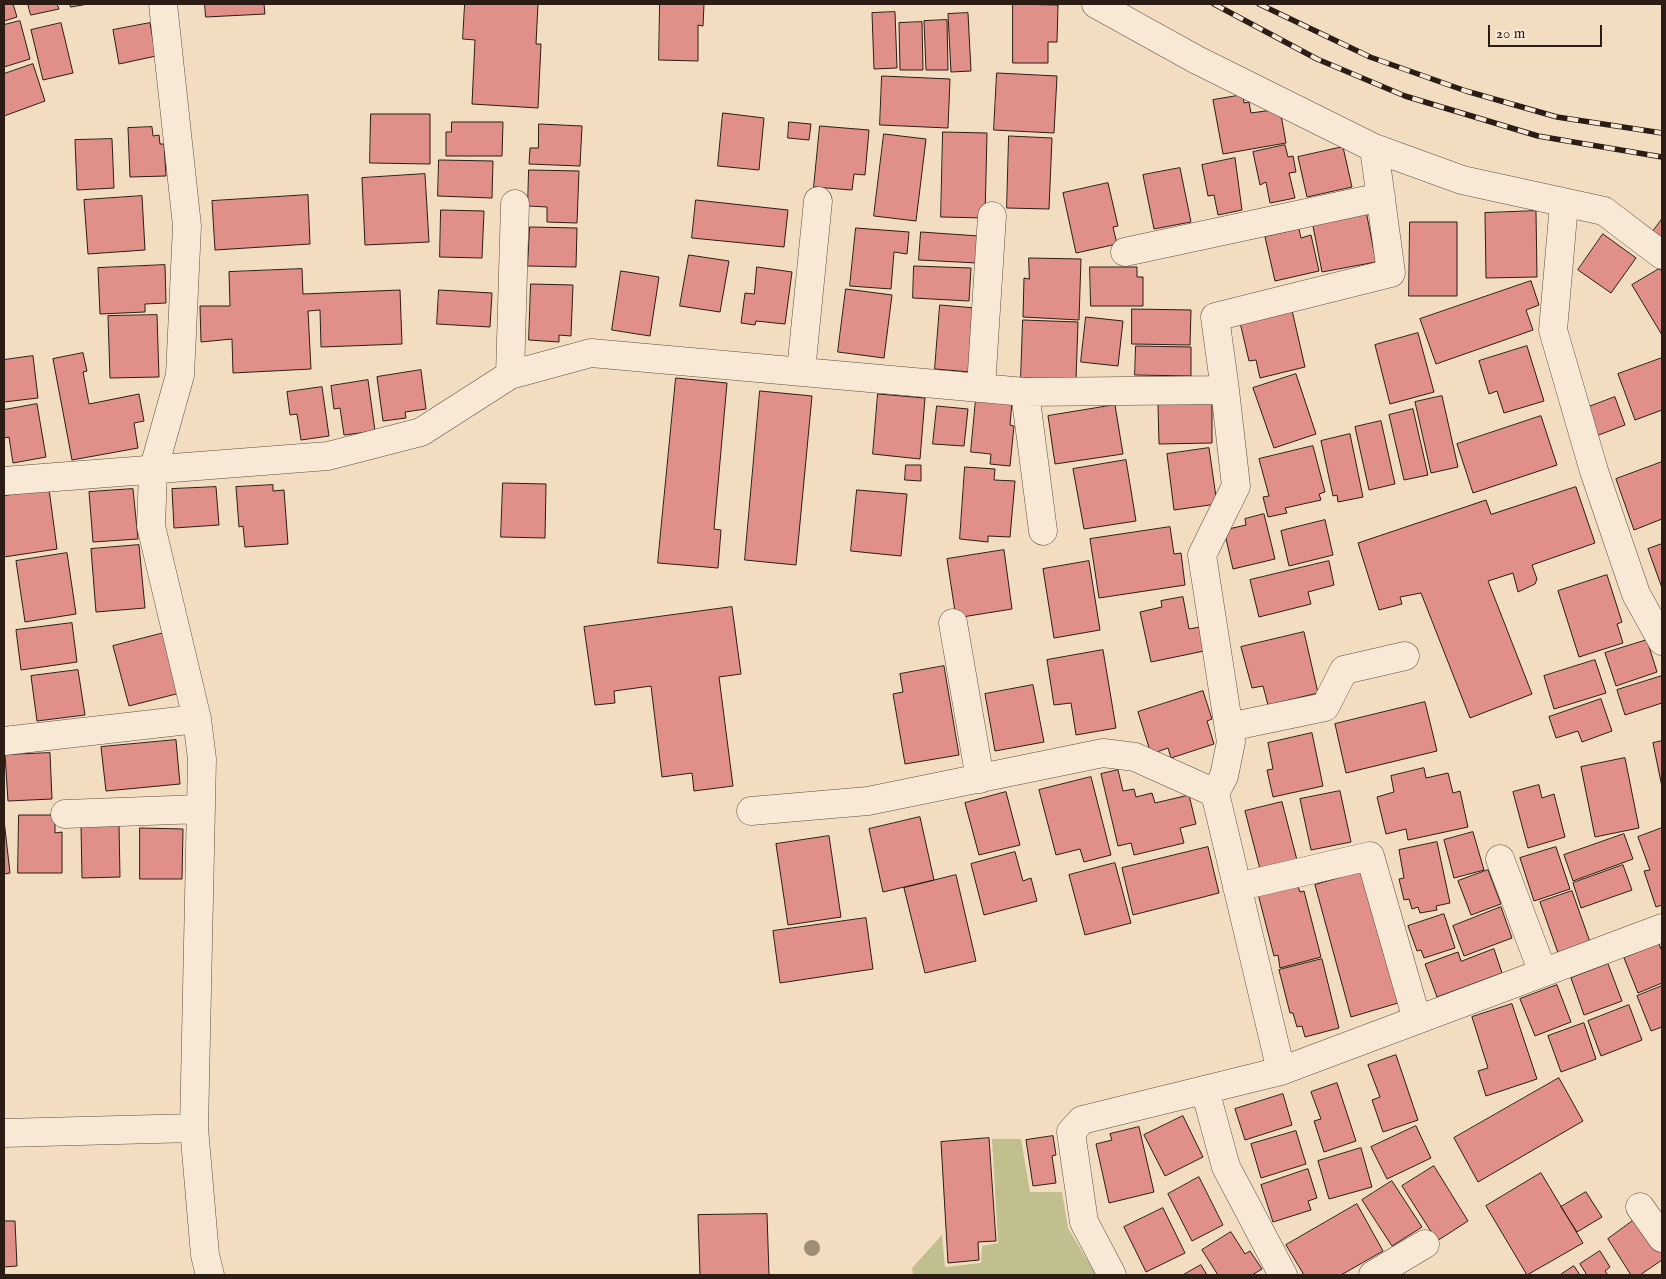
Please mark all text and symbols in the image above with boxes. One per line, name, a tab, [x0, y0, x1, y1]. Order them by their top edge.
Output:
scale bar	[1491, 15, 1605, 47]
text: 20 m	[1496, 24, 1525, 43]

